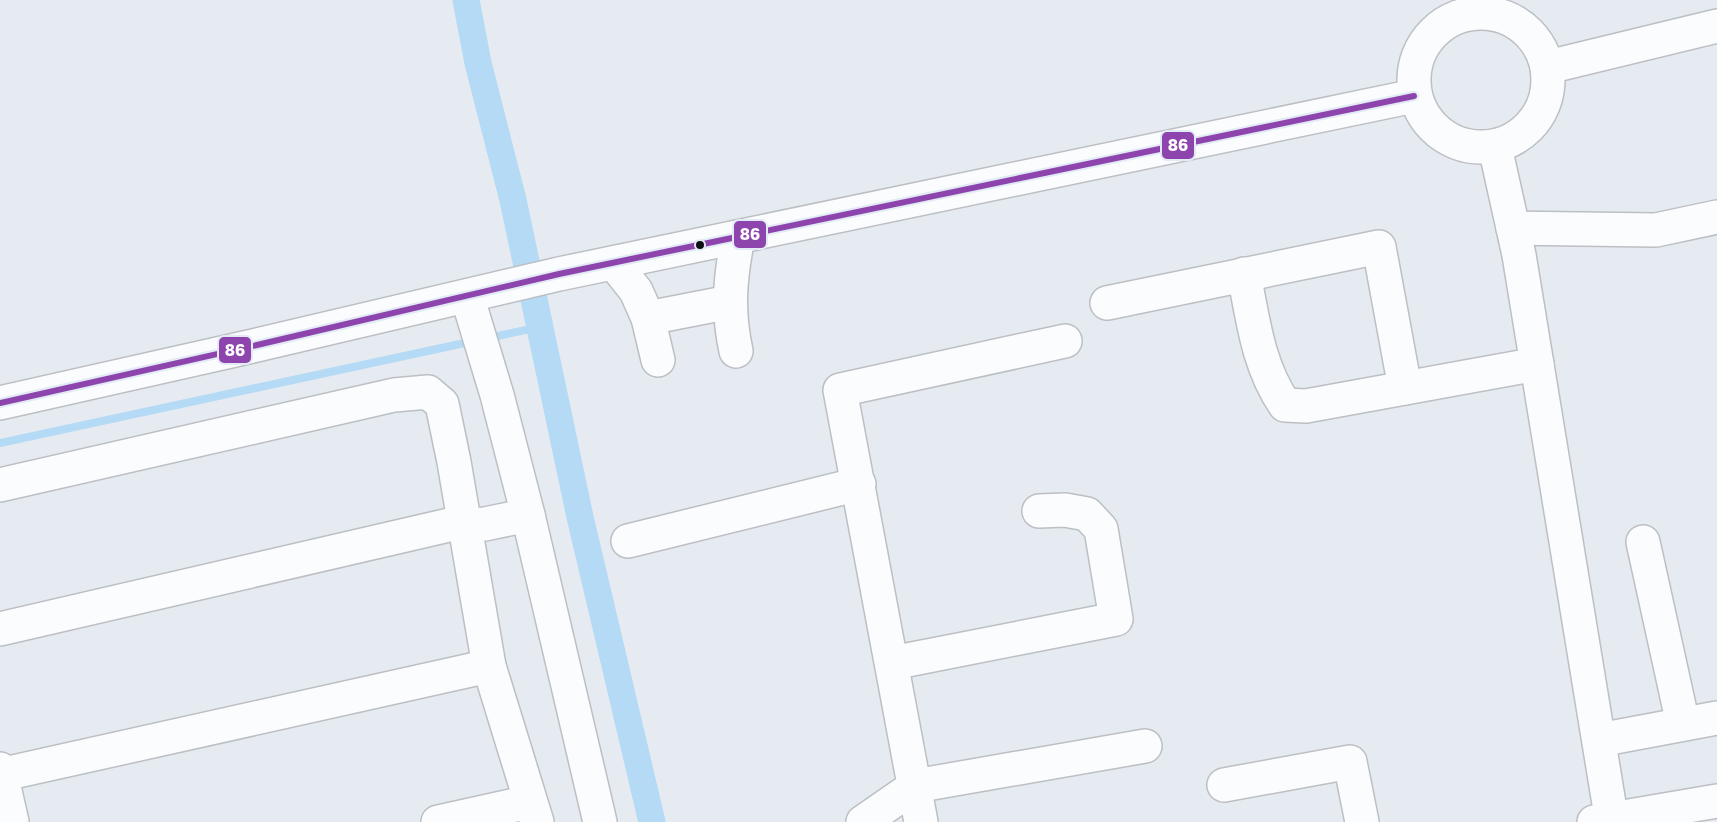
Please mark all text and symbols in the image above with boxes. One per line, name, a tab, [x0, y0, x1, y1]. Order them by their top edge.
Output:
line badge: 86	[1161, 131, 1195, 160]
text: 86	[1168, 135, 1188, 155]
line badge: 86	[733, 220, 767, 249]
text: 86	[740, 224, 760, 244]
unlabelled marker	[694, 239, 706, 251]
line badge: 86	[218, 336, 252, 364]
text: 86	[225, 340, 245, 360]

